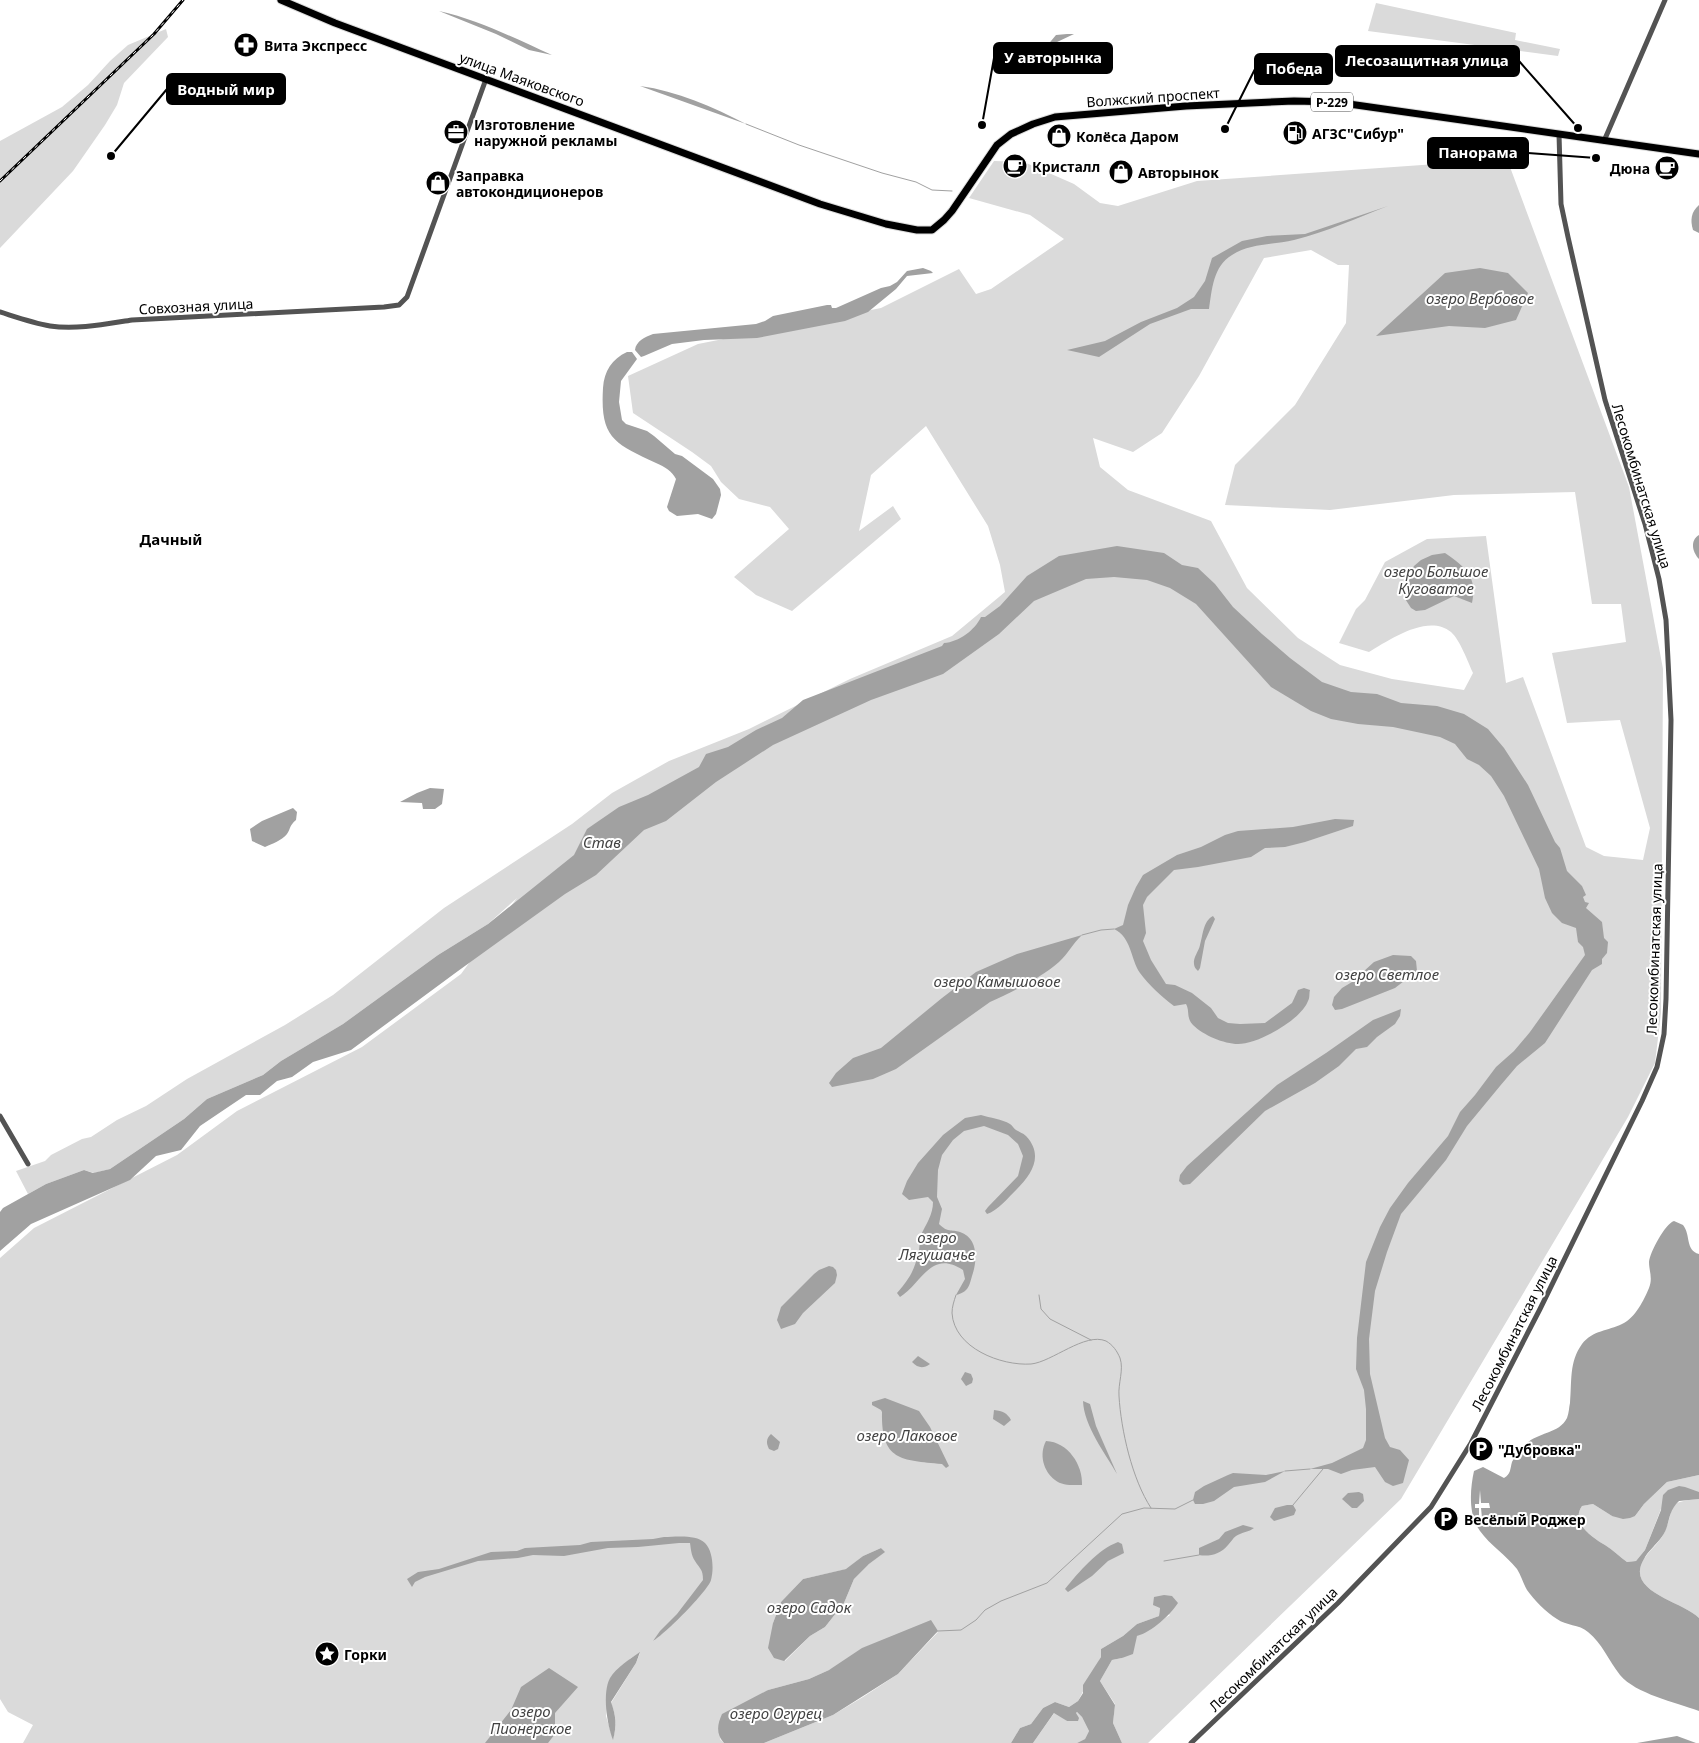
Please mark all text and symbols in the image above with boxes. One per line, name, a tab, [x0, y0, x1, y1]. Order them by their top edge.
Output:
pharmacy icon: Вита Экспресс	[233, 32, 259, 58]
place label: Вита Экспресс	[264, 36, 367, 55]
callout: У авторынка	[994, 43, 1112, 73]
callout: Лесозащитная улица	[1336, 46, 1519, 76]
text: У авторынка	[1004, 47, 1102, 67]
street label: улица Маяковского	[457, 48, 587, 110]
text: Лесозащитная улица	[1345, 50, 1509, 70]
callout: Победа	[1255, 54, 1332, 84]
text: Победа	[1265, 58, 1323, 78]
callout: Водный мир	[167, 74, 285, 104]
text: Водный мир	[177, 79, 275, 99]
street label: Волжский проспект	[1086, 83, 1221, 111]
road number: Р-229	[1311, 92, 1353, 111]
place label: Изготовление наружной рекламы	[474, 115, 618, 150]
office icon: Изготовление наружной рекламы	[443, 119, 469, 145]
fuel station icon: АГЗС"Сибур"	[1282, 120, 1308, 146]
shop icon: Колёса Даром	[1046, 123, 1072, 149]
place label: АГЗС"Сибур"	[1312, 124, 1404, 143]
place label: Колёса Даром	[1076, 127, 1179, 146]
callout: Панорама	[1428, 138, 1528, 168]
text: Панорама	[1438, 142, 1518, 162]
cafe icon: Кристалл	[1002, 153, 1028, 179]
cafe icon: Дюна	[1654, 155, 1680, 181]
place label: Кристалл	[1032, 157, 1100, 176]
shop icon: Авторынок	[1108, 159, 1134, 185]
place label: Дюна	[1610, 159, 1650, 178]
place label: Авторынок	[1138, 163, 1219, 182]
place label: Заправка автокондиционеров	[456, 166, 603, 201]
shop icon: Заправка автокондиционеров	[425, 170, 451, 196]
water label: озеро Вербовое	[1426, 288, 1535, 308]
street label: Совхозная улица	[138, 294, 254, 318]
street label: Лесокомбинатская улица	[1608, 401, 1676, 571]
district label: Дачный	[140, 529, 202, 549]
water label: озеро Большое Куговатое	[1384, 561, 1489, 598]
water label: Став	[583, 832, 621, 852]
street label: Лесокомбинатская улица	[1642, 863, 1666, 1035]
water label: озеро Светлое	[1335, 964, 1440, 984]
water label: озеро Камышовое	[933, 971, 1061, 991]
water label: озеро Лягушачье	[898, 1227, 976, 1264]
street label: Лесокомбинатская улица	[1467, 1252, 1561, 1414]
water label: озеро Лаковое	[857, 1425, 958, 1445]
parking icon: "Дубровка"	[1468, 1436, 1494, 1462]
place label: "Дубровка"	[1498, 1440, 1581, 1459]
parking icon: Весёлый Роджер	[1433, 1506, 1459, 1532]
place label: Весёлый Роджер	[1464, 1510, 1586, 1529]
street label: Лесокомбинатская улица	[1205, 1583, 1341, 1715]
water label: озеро Садок	[767, 1597, 853, 1617]
place icon: Горки	[314, 1641, 340, 1667]
place label: Горки	[344, 1645, 387, 1664]
water label: озеро Пионерское	[490, 1701, 572, 1738]
water label: озеро Огурец	[730, 1703, 822, 1723]

